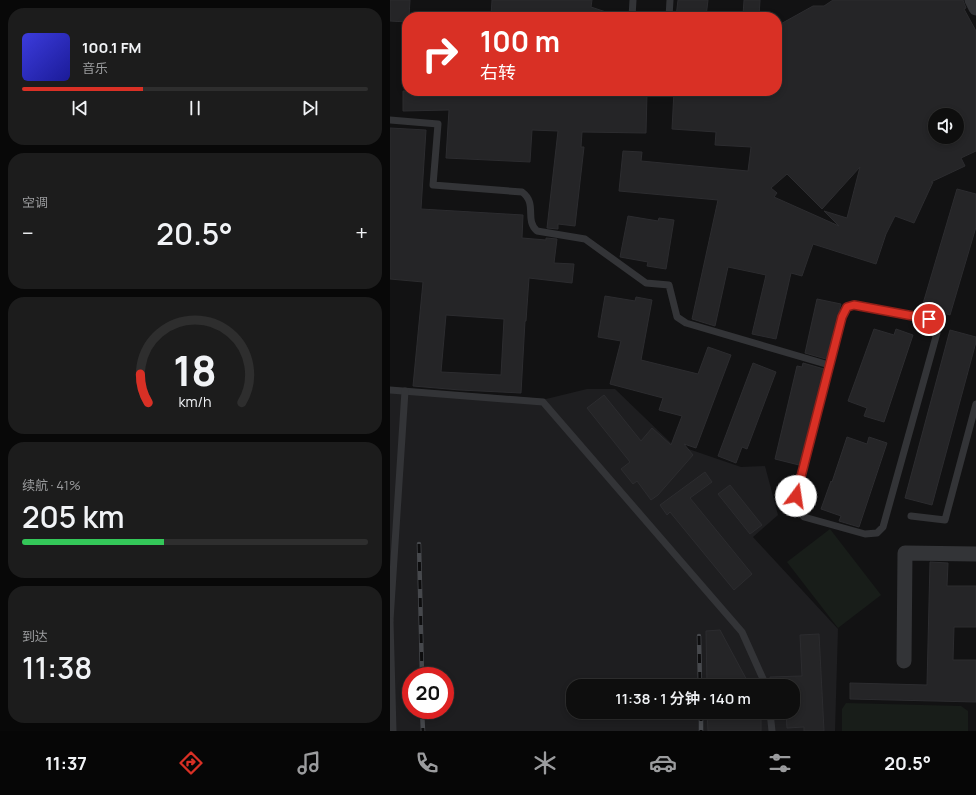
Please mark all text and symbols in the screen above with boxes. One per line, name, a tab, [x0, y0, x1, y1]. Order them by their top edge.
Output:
text: 100 m	[480, 22, 560, 60]
icon: right	[414, 28, 466, 80]
text: 100.1 FM	[82, 37, 141, 58]
text: 音乐	[82, 59, 108, 77]
text: 右转	[480, 60, 516, 84]
icon: previous	[69, 97, 91, 119]
icon: pause	[184, 97, 206, 119]
icon: next	[299, 97, 321, 119]
map controls	[928, 108, 964, 144]
button: sound	[928, 108, 964, 144]
text: 空调	[22, 193, 48, 211]
text: 20.5°	[156, 213, 233, 254]
text: −	[22, 218, 34, 248]
text: +	[355, 218, 368, 248]
pin	[912, 302, 946, 336]
icon: arrive	[918, 308, 940, 330]
text: 18	[173, 342, 217, 398]
text: km/h	[178, 392, 212, 411]
position arrow	[775, 475, 817, 517]
text: 续航 · 41%	[22, 476, 81, 494]
text: 205 km	[22, 496, 125, 537]
text: 到达	[22, 627, 48, 645]
text: 11:38	[22, 647, 92, 688]
speed limit sign: 20	[402, 667, 454, 719]
text: 11:38 · 1 分钟 · 140 m	[615, 688, 751, 709]
icon: directions	[177, 749, 205, 777]
icon: music	[295, 749, 323, 777]
icon: phone	[413, 749, 441, 777]
icon: climate	[531, 749, 559, 777]
icon: car	[649, 749, 677, 777]
icon: filters	[766, 749, 794, 777]
text: 11:37	[45, 751, 87, 775]
text: 20.5°	[884, 751, 931, 775]

